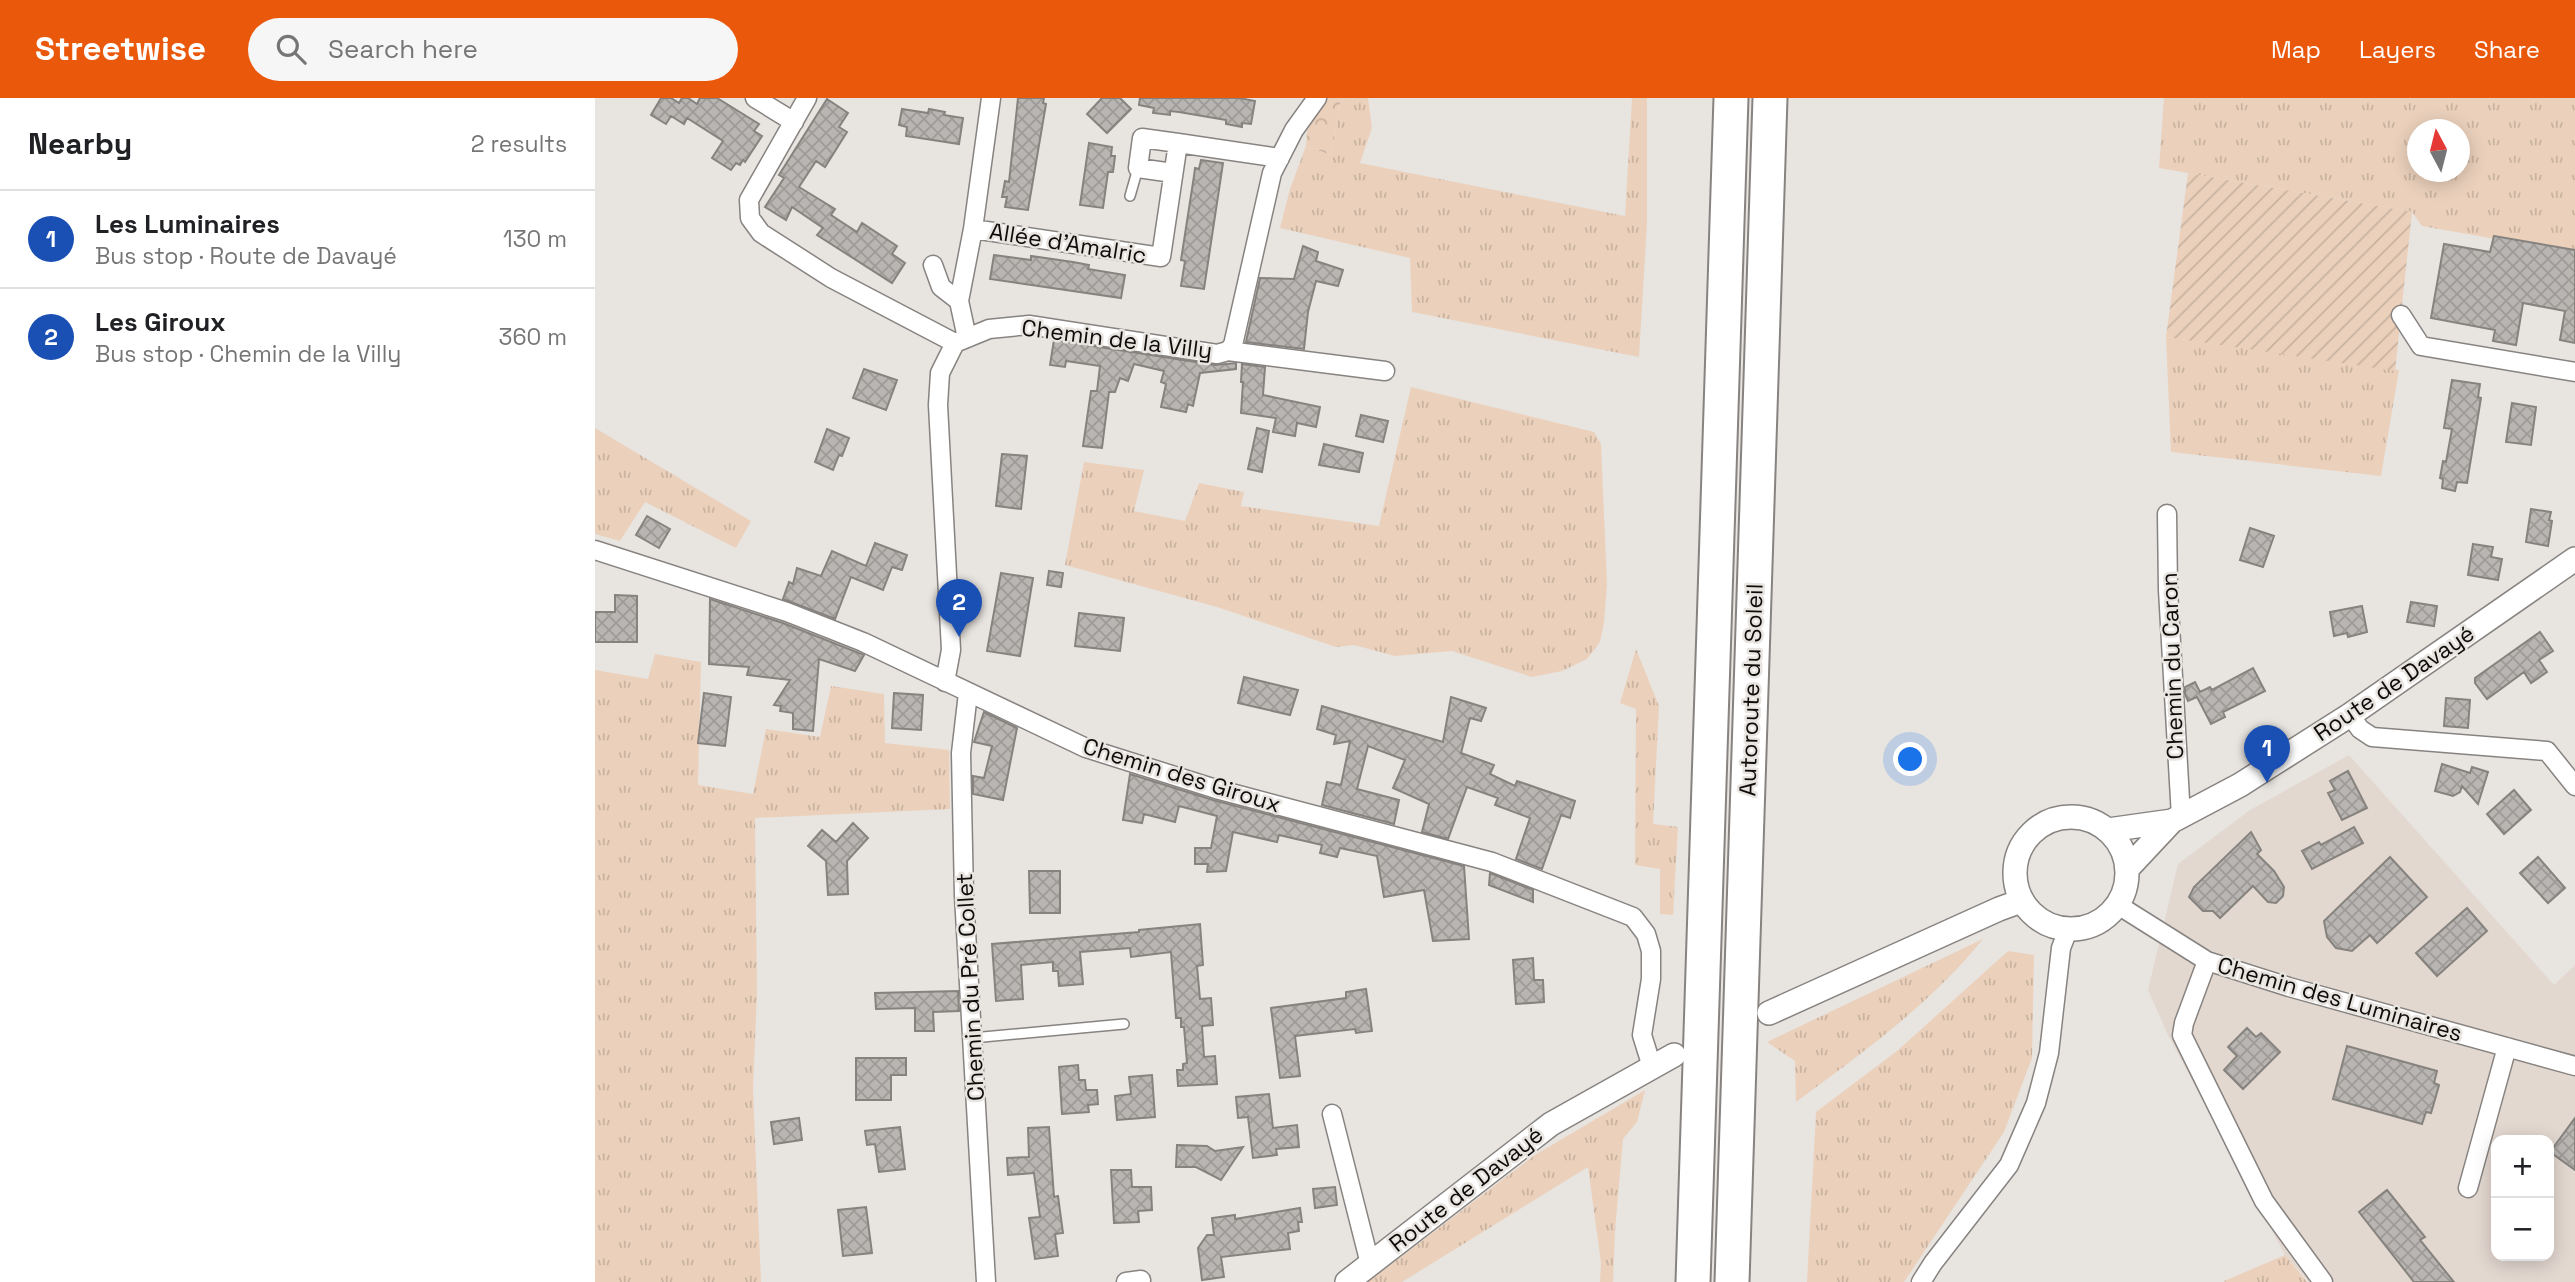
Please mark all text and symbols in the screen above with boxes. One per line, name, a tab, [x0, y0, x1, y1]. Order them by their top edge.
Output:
search box	[248, 18, 738, 81]
text: Streetwise	[35, 28, 206, 70]
icon: search	[272, 30, 310, 68]
text: Search here	[328, 32, 478, 66]
text: Map	[2271, 34, 2321, 65]
text: Layers	[2359, 34, 2436, 65]
text: Share	[2474, 34, 2540, 65]
north arrow	[2407, 119, 2470, 182]
text: Nearby	[28, 124, 132, 163]
text: 2 results	[471, 129, 567, 159]
text: Les Luminaires	[95, 207, 280, 241]
street label: Allée d'Amalric	[987, 216, 1149, 270]
text: 1	[46, 224, 56, 254]
text: 130 m	[503, 224, 567, 254]
text: Bus stop · Route de Davayé	[95, 241, 397, 271]
text: Les Giroux	[95, 305, 226, 339]
street label: Chemin de la Villy	[1020, 312, 1214, 366]
text: 2	[44, 322, 58, 352]
text: 360 m	[499, 322, 567, 352]
text: Bus stop · Chemin de la Villy	[95, 339, 401, 369]
street label: Chemin du Caron	[2154, 572, 2190, 760]
pin: 2	[936, 579, 982, 637]
street label: Autoroute du Soleil	[1732, 583, 1770, 797]
street label: Route de Davayé	[2308, 618, 2480, 748]
pin: 1	[2244, 725, 2290, 783]
street label: Chemin des Giroux	[1079, 731, 1285, 819]
your location	[1893, 742, 1927, 776]
street label: Chemin du Pré Collet	[949, 872, 991, 1102]
street label: Chemin des Luminaires	[2214, 950, 2466, 1048]
street label: Route de Davayé	[1383, 1120, 1549, 1258]
map controls	[2491, 1135, 2554, 1261]
button: +	[2491, 1135, 2554, 1198]
button: −	[2491, 1198, 2554, 1261]

